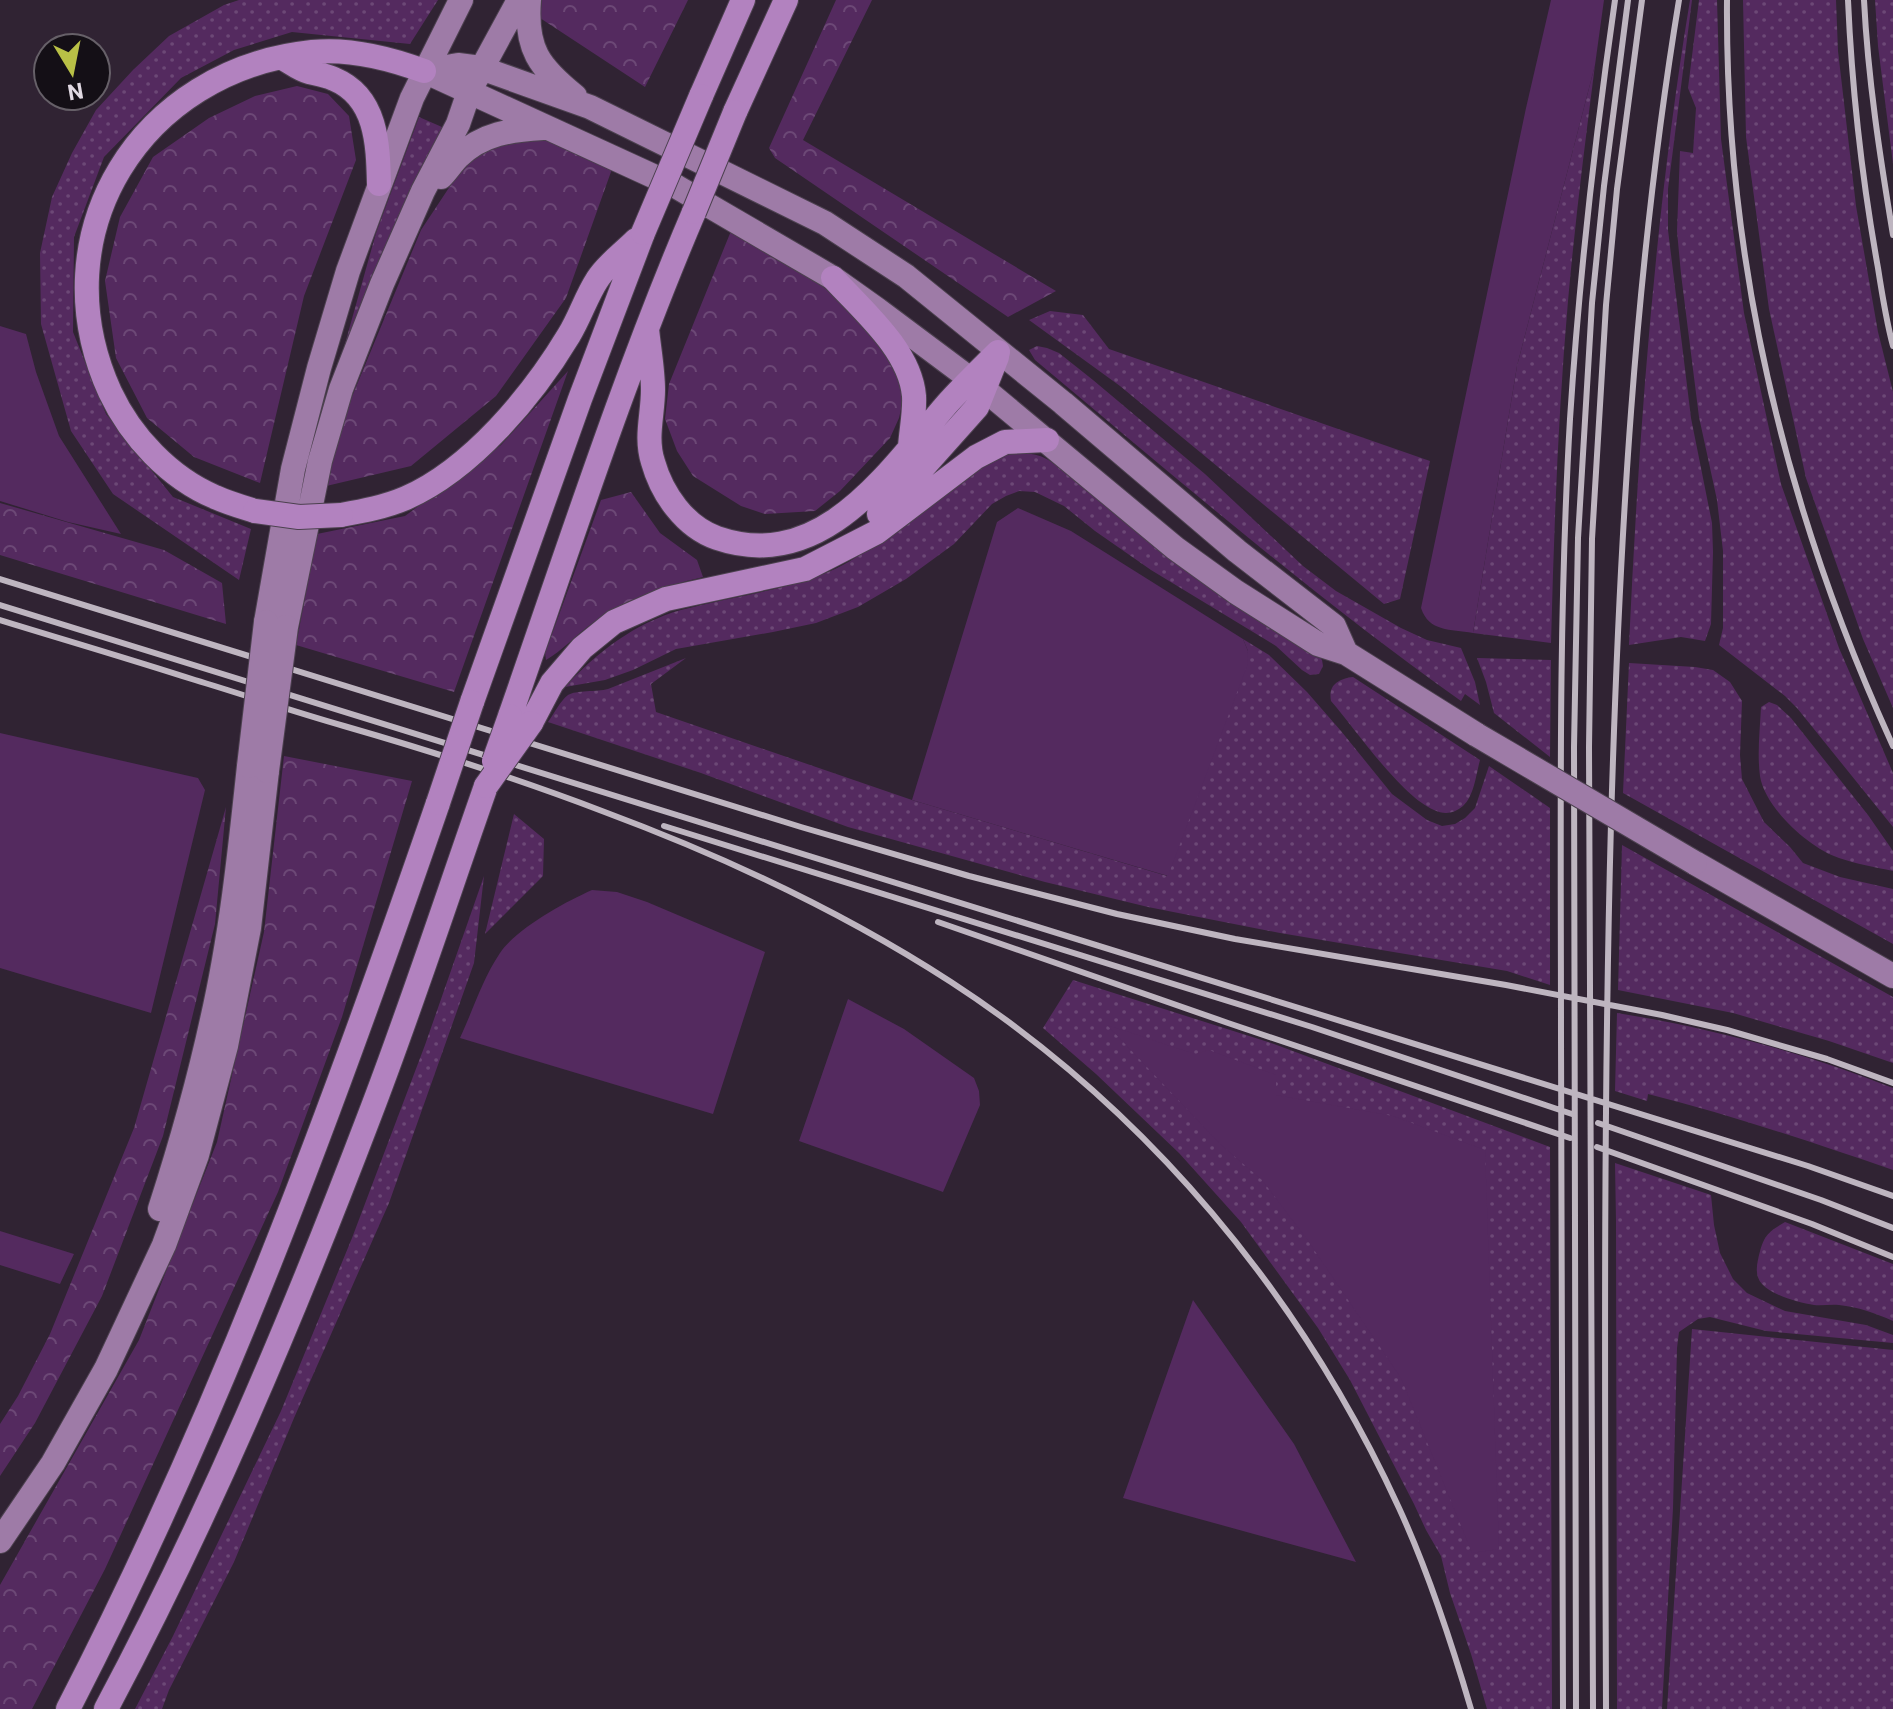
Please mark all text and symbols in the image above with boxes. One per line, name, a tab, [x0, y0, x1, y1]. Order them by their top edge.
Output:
north arrow	[32, 32, 112, 112]
text: N	[66, 78, 85, 105]

